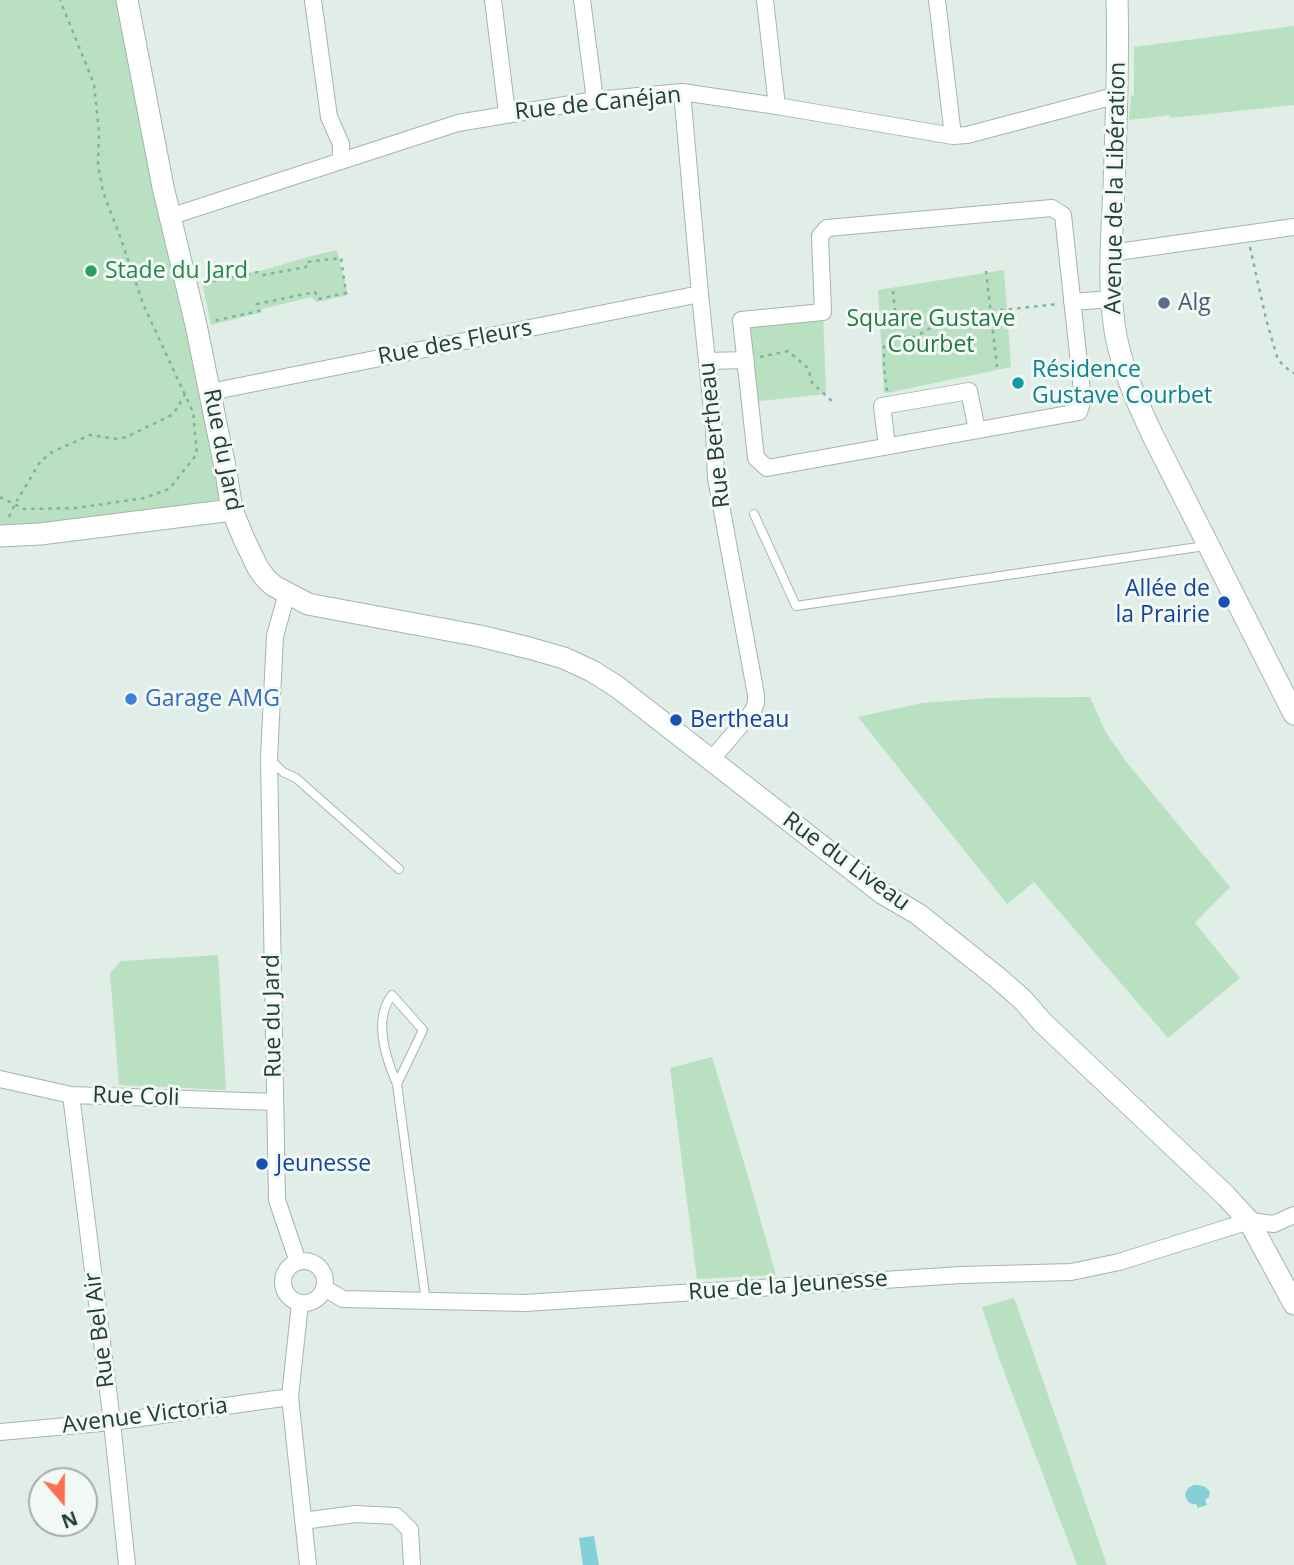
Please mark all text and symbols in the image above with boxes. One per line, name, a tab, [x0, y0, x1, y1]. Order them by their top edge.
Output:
street label: Avenue de la Libération	[1100, 62, 1132, 314]
street label: Rue de Canéjan	[513, 82, 683, 126]
place label: Stade du Jard	[105, 257, 248, 285]
marker: Stade du Jard	[83, 263, 99, 279]
place label: Alg	[1178, 289, 1211, 317]
marker: Alg	[1156, 295, 1172, 311]
park label: Square Gustave Courbet	[846, 305, 1016, 359]
street label: Rue des Fleurs	[376, 315, 534, 371]
place label: Résidence Gustave Courbet	[1032, 356, 1212, 410]
street label: Rue Bertheau	[694, 361, 736, 509]
marker: Résidence Gustave Courbet	[1010, 375, 1026, 391]
street label: Rue du Jard	[197, 387, 247, 513]
place label: Allée de la Prairie	[1115, 575, 1210, 629]
marker: Allée de la Prairie	[1216, 594, 1232, 610]
place label: Garage AMG	[145, 685, 280, 713]
marker: Garage AMG	[123, 691, 139, 707]
place label: Bertheau	[690, 706, 789, 734]
marker: Bertheau	[668, 712, 684, 728]
street label: Rue du Liveau	[777, 807, 915, 917]
street label: Rue du Jard	[258, 954, 288, 1078]
street label: Rue Coli	[92, 1082, 180, 1112]
place label: Jeunesse	[276, 1150, 371, 1178]
marker: Jeunesse	[254, 1156, 270, 1172]
street label: Rue de la Jeunesse	[687, 1265, 889, 1307]
street label: Rue Bel Air	[79, 1271, 121, 1389]
street label: Avenue Victoria	[61, 1392, 229, 1440]
north arrow	[28, 1467, 98, 1537]
text: N	[58, 1505, 81, 1535]

